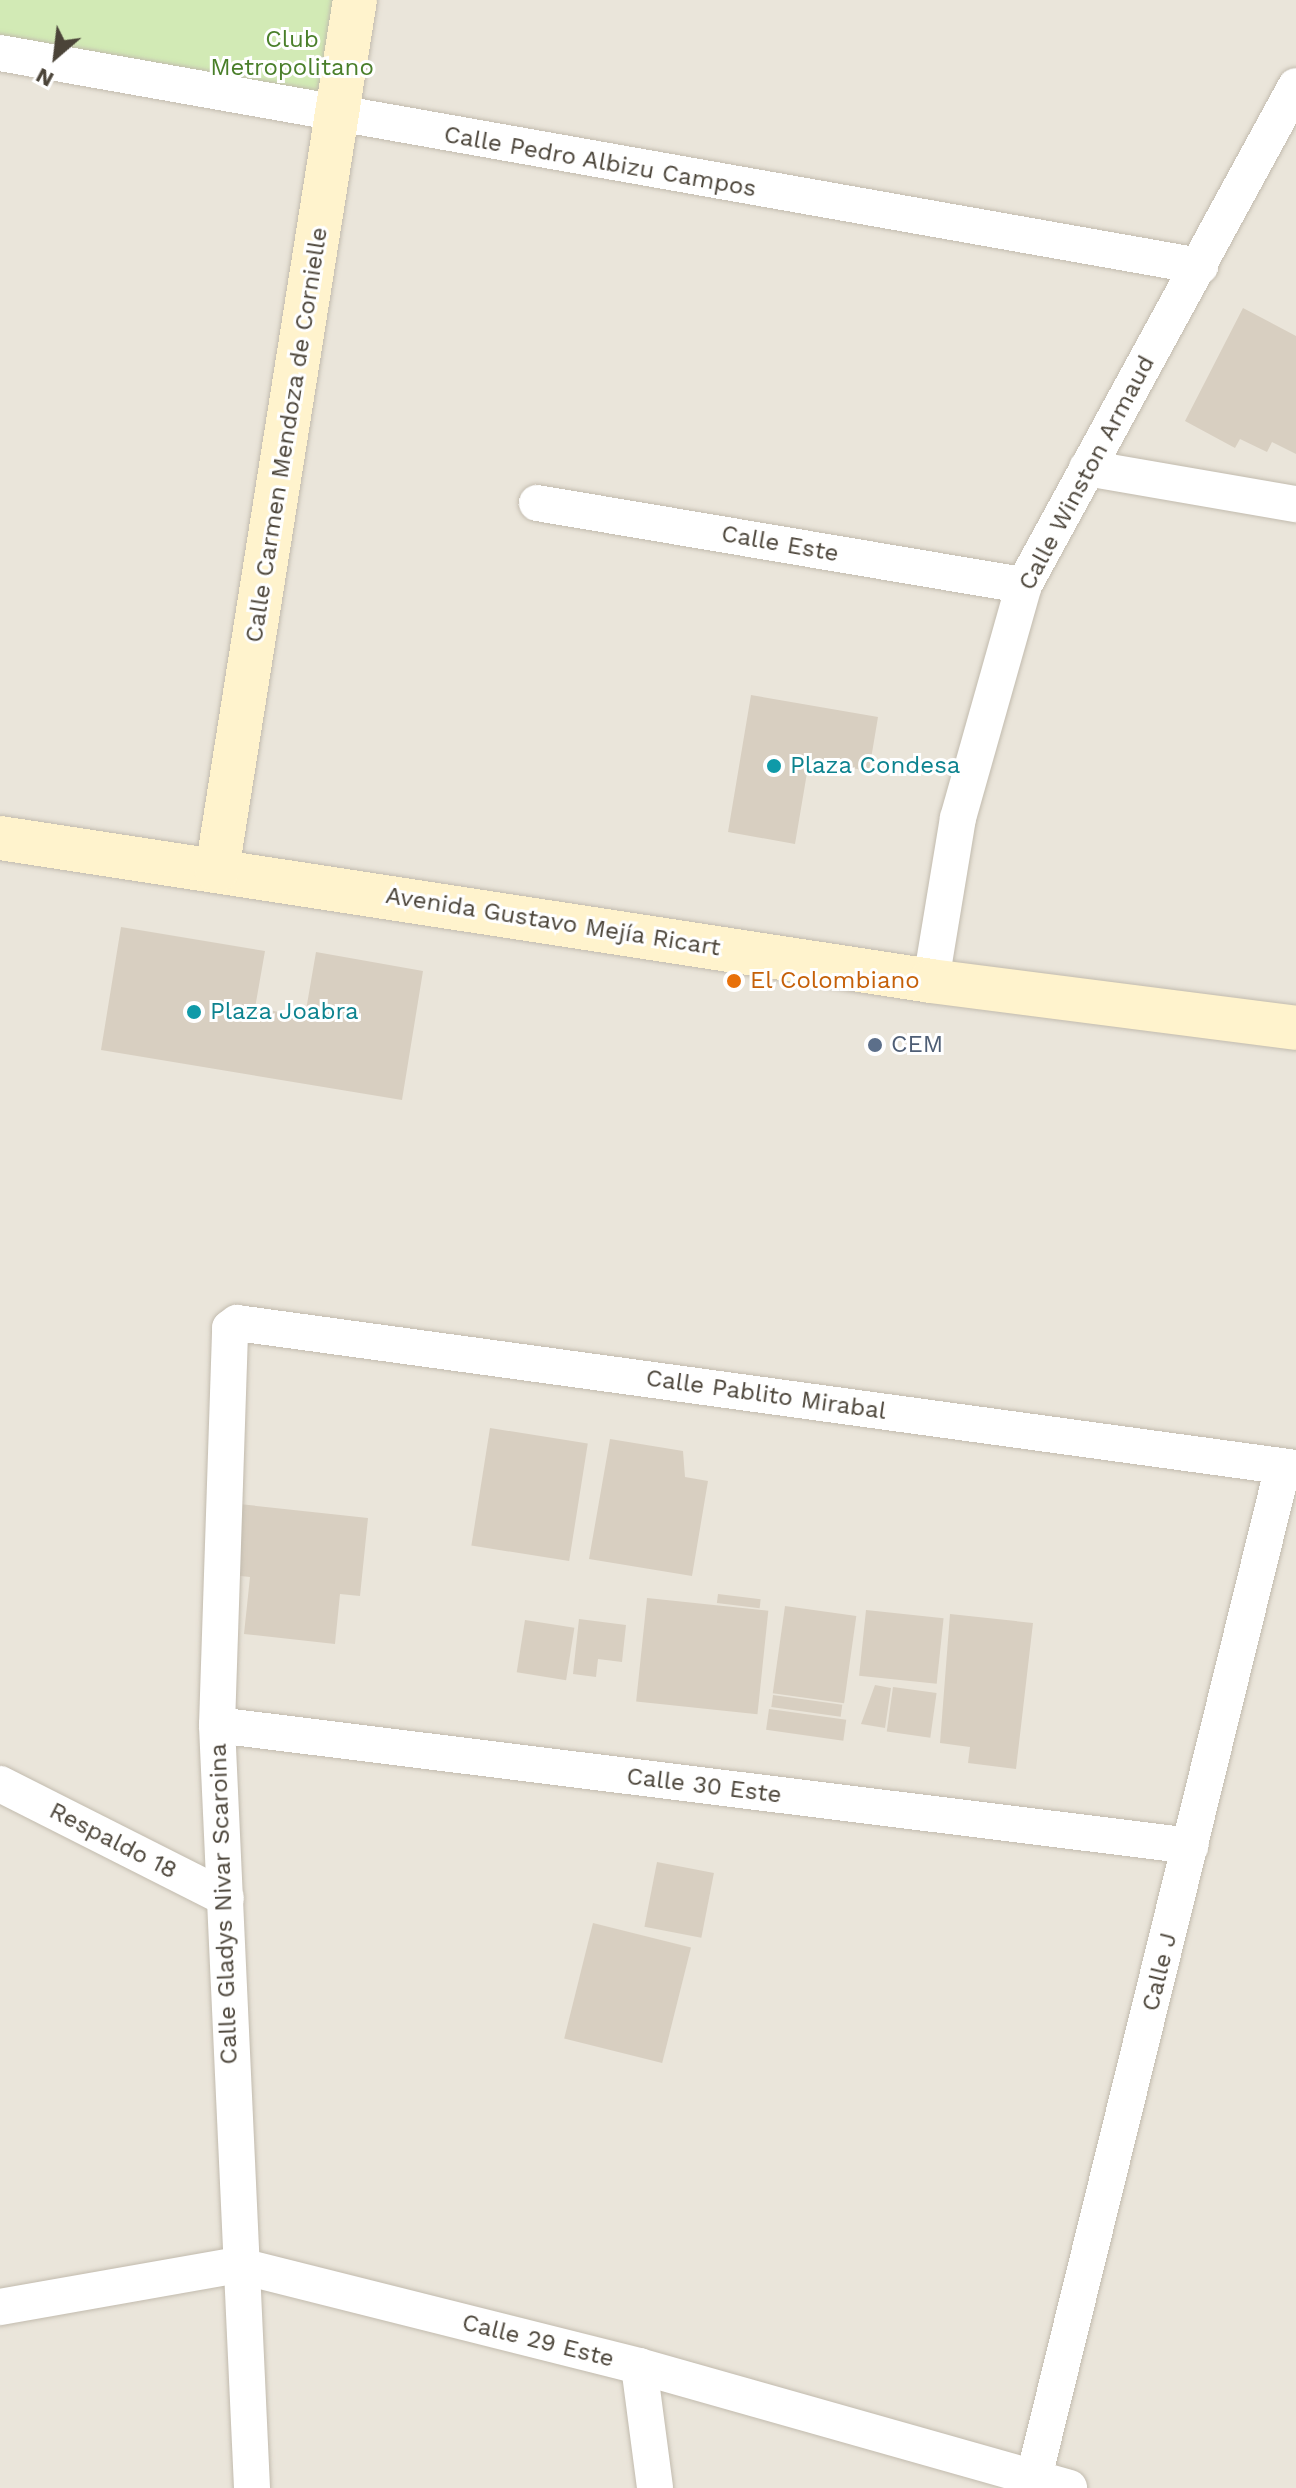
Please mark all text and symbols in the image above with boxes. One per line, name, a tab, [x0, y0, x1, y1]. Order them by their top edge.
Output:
north arrow	[16, 16, 96, 96]
park label: Club Metropolitano	[210, 26, 374, 82]
text: N	[31, 63, 58, 92]
street label: Calle Pedro Albizu Campos	[441, 120, 759, 204]
street label: Calle Carmen Mendoza de Cornielle	[240, 225, 334, 645]
street label: Calle Winston Armaud	[1013, 350, 1161, 596]
street label: Calle Este	[719, 520, 841, 568]
place label: Plaza Condesa	[790, 752, 961, 780]
marker: Plaza Condesa	[765, 757, 783, 775]
street label: Avenida Gustavo Mejía Ricart	[383, 881, 723, 963]
place label: El Colombiano	[750, 967, 921, 995]
marker: El Colombiano	[725, 972, 743, 990]
place label: Plaza Joabra	[210, 998, 360, 1026]
marker: Plaza Joabra	[185, 1003, 203, 1021]
place label: CEM	[891, 1031, 943, 1059]
marker: CEM	[866, 1036, 884, 1054]
street label: Calle Pablito Mirabal	[644, 1364, 888, 1426]
street label: Calle Gladys Nivar Scaroina	[204, 1743, 244, 2065]
street label: Calle 30 Este	[625, 1762, 783, 1810]
street label: Respaldo 18	[44, 1796, 182, 1886]
street label: Calle J	[1136, 1930, 1184, 2014]
street label: Calle 29 Este	[459, 2308, 617, 2374]

